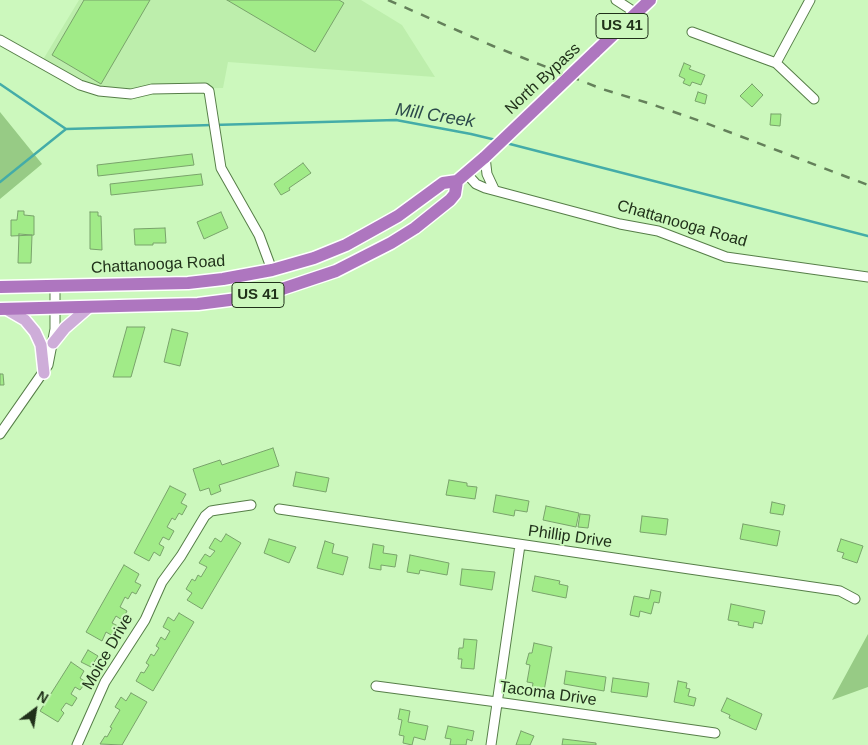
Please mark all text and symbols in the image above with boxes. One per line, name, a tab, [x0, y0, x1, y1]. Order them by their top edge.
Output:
road number: US 41	[596, 14, 648, 38]
street label: North Bypass	[501, 39, 585, 119]
water label: Mill Creek	[394, 99, 476, 133]
street label: Chattanooga Road	[615, 196, 749, 252]
street label: Chattanooga Road	[90, 252, 226, 278]
road number: US 41	[232, 282, 284, 308]
street label: Phillip Drive	[527, 522, 613, 552]
street label: Moice Drive	[79, 611, 137, 693]
street label: Tacoma Drive	[498, 678, 598, 710]
north arrow	[10, 685, 60, 735]
text: N	[34, 688, 51, 707]

